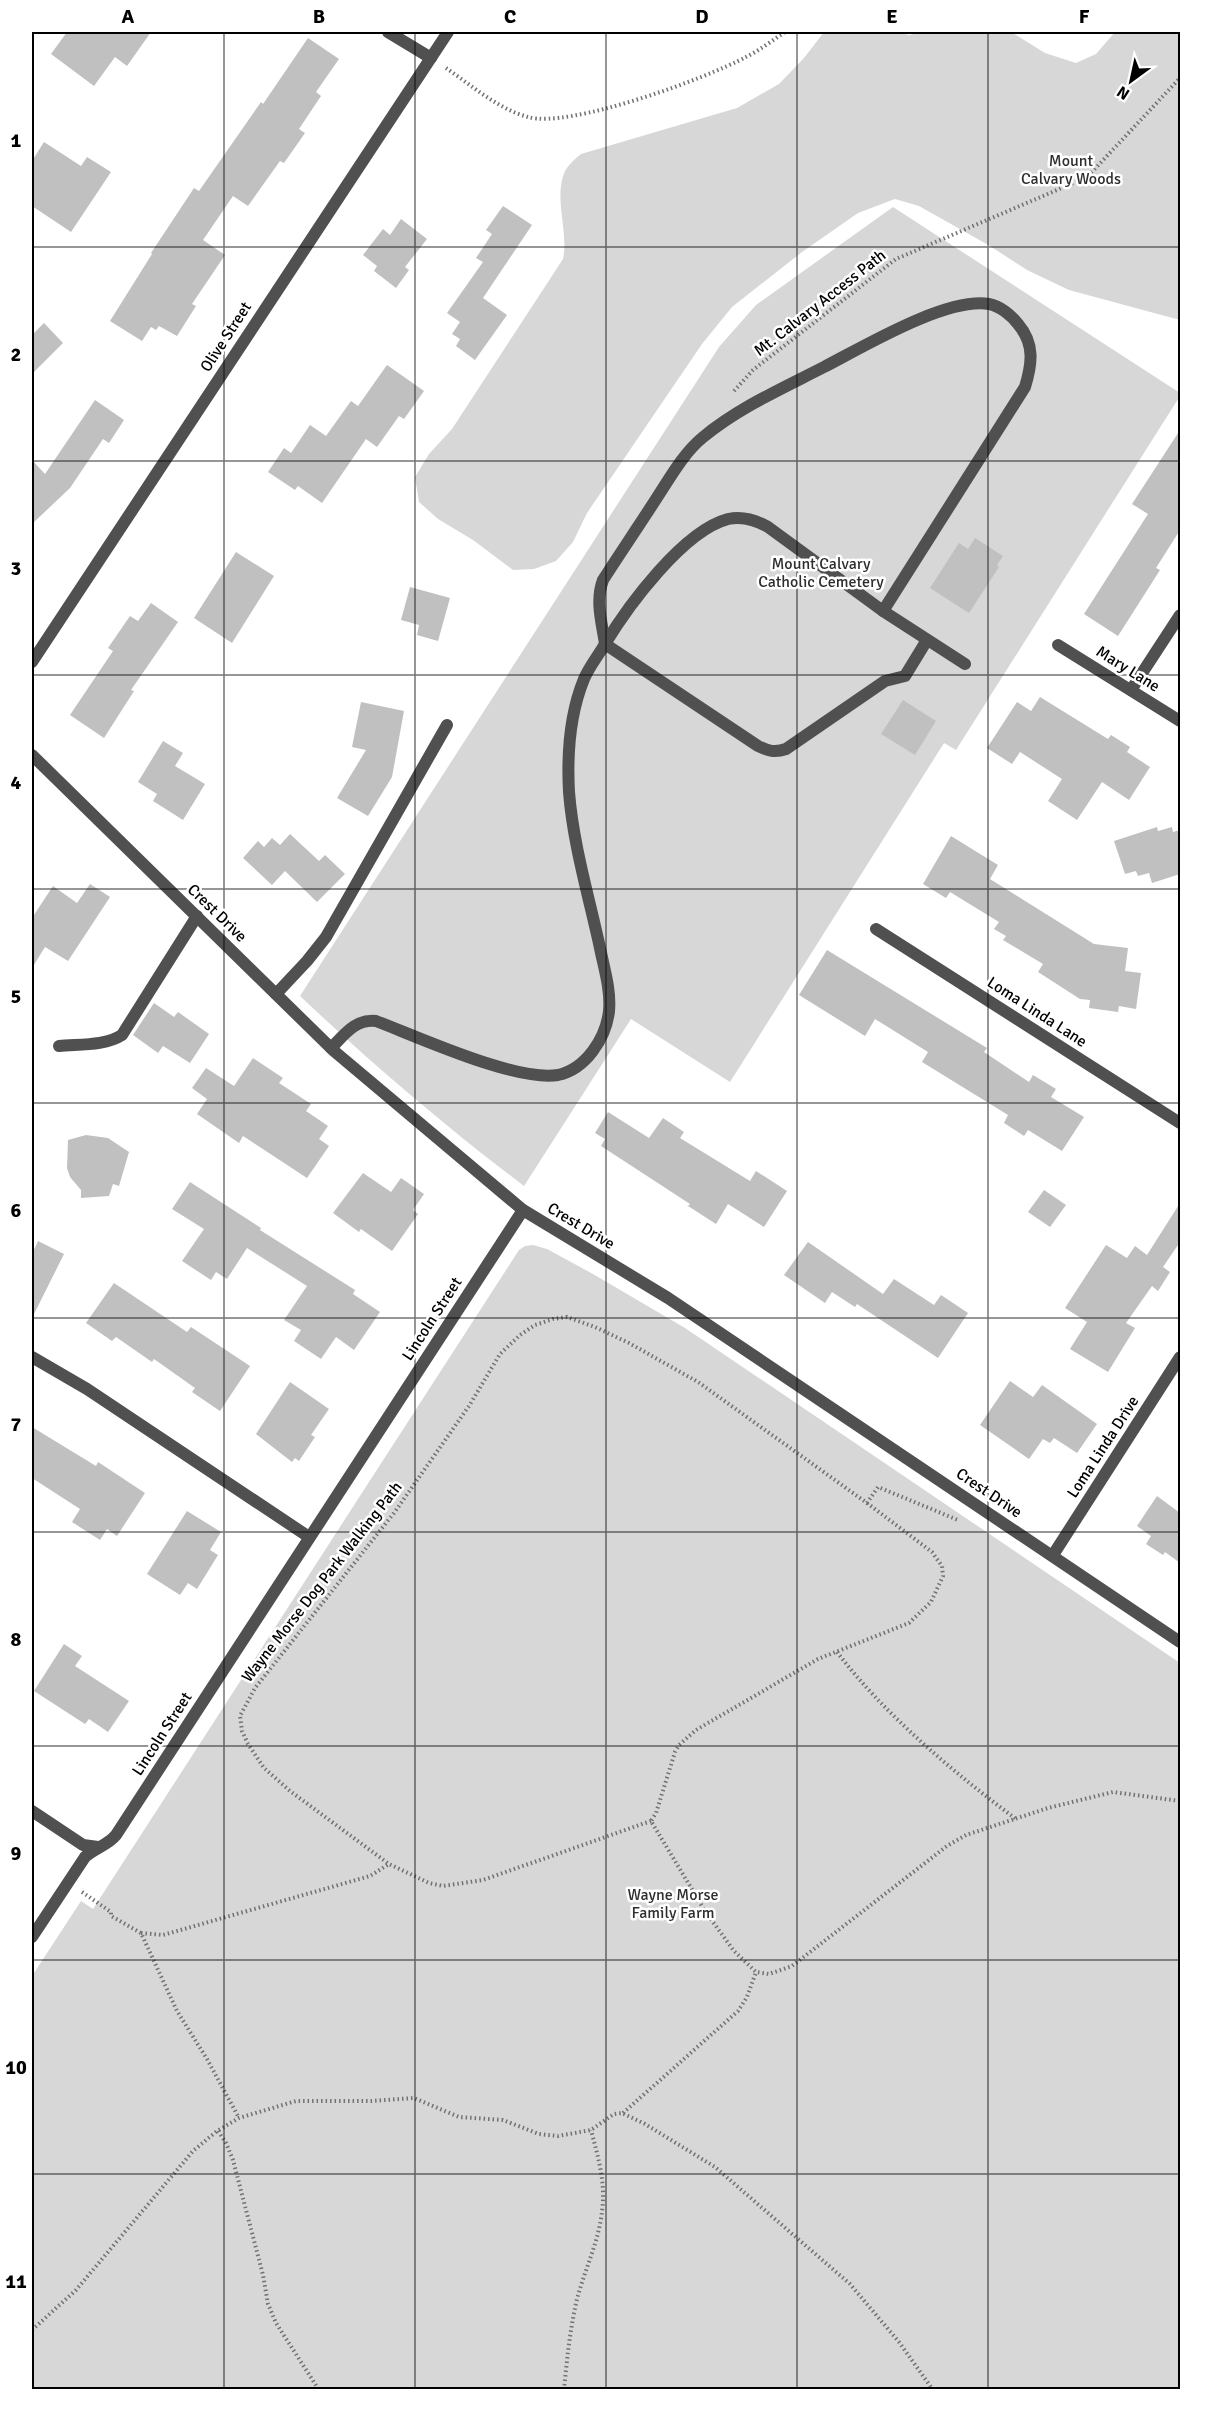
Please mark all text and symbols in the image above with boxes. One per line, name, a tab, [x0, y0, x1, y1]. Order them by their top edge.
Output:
text: A	[122, 4, 135, 29]
text: B	[313, 4, 325, 29]
text: C	[504, 4, 516, 29]
text: D	[695, 4, 709, 29]
text: E	[886, 4, 898, 29]
text: F	[1079, 4, 1090, 29]
north arrow	[1101, 51, 1161, 111]
text: N	[1113, 81, 1133, 104]
text: 1	[11, 128, 22, 153]
park label: Mount Calvary Woods	[1021, 151, 1121, 189]
street label: Mt. Calvary Access Path	[750, 245, 890, 361]
street label: Olive Street	[196, 298, 256, 376]
text: 2	[11, 342, 21, 367]
park label: Mount Calvary Catholic Cemetery	[758, 554, 884, 592]
text: 3	[11, 556, 21, 581]
street label: Mary Lane	[1092, 642, 1164, 696]
text: 4	[11, 770, 22, 795]
street label: Crest Drive	[183, 880, 251, 946]
street label: Loma Linda Lane	[983, 972, 1091, 1052]
text: 5	[11, 984, 21, 1009]
text: 6	[11, 1198, 22, 1223]
street label: Crest Drive	[544, 1198, 618, 1254]
street label: Lincoln Street	[398, 1273, 467, 1365]
street label: Loma Linda Drive	[1063, 1392, 1143, 1502]
text: 7	[11, 1412, 22, 1437]
street label: Crest Drive	[952, 1464, 1026, 1522]
street label: Wayne Morse Dog Park Walking Path	[237, 1478, 407, 1686]
text: 8	[11, 1627, 22, 1652]
street label: Lincoln Street	[128, 1688, 197, 1780]
text: 9	[11, 1841, 22, 1866]
park label: Wayne Morse Family Farm	[628, 1885, 718, 1923]
text: 10	[5, 2055, 27, 2080]
text: 11	[5, 2269, 27, 2294]

